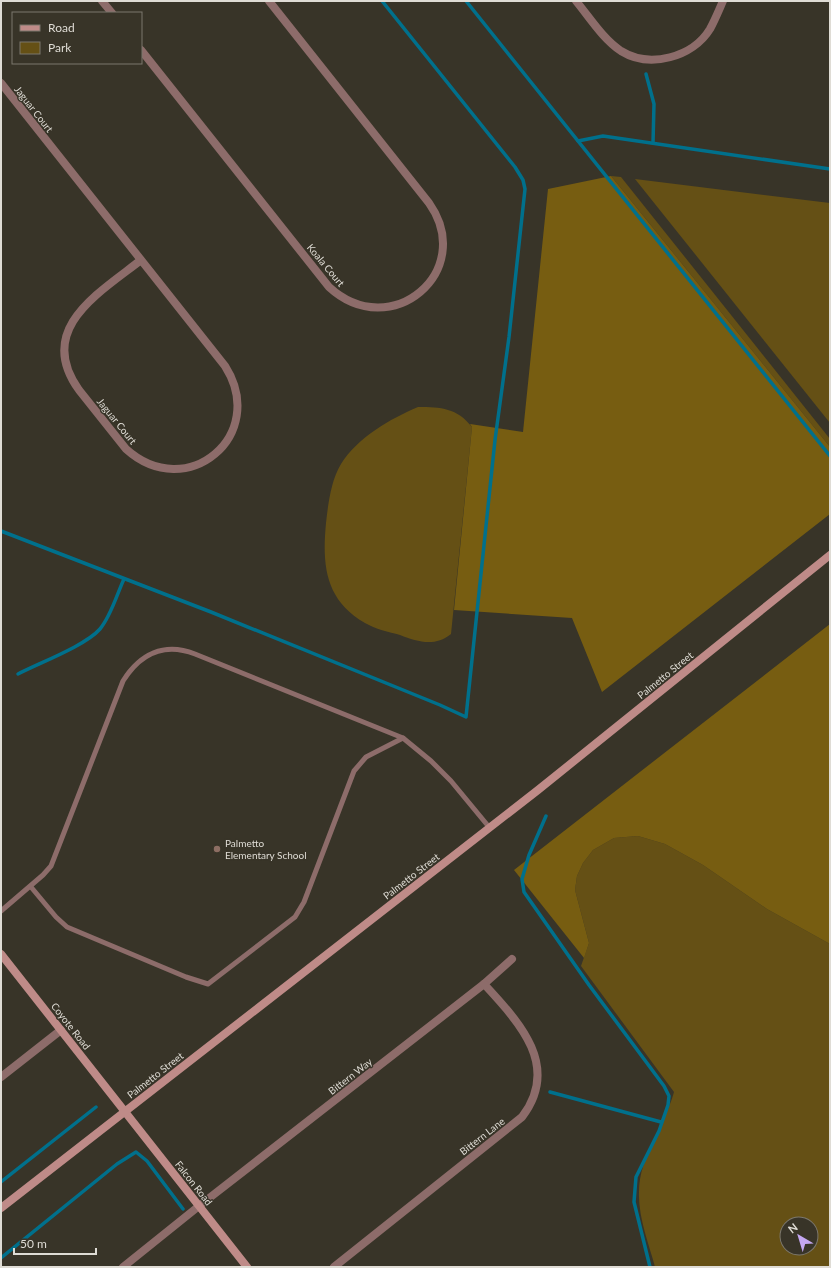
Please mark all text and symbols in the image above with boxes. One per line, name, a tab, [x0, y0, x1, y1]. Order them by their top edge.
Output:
legend	[12, 12, 142, 64]
text: Road	[48, 20, 75, 35]
text: Park	[48, 40, 72, 55]
street label: Jaguar Court	[12, 83, 56, 135]
street label: Koala Court	[305, 241, 348, 289]
street label: Jaguar Court	[95, 396, 139, 447]
street label: Palmetto Street	[635, 649, 696, 701]
place label: Palmetto Elementary School	[225, 837, 307, 861]
marker: Palmetto Elementary School	[212, 844, 222, 854]
street label: Palmetto Street	[381, 850, 442, 902]
street label: Coyote Road	[49, 1000, 93, 1052]
street label: Palmetto Street	[125, 1049, 186, 1101]
street label: Bittern Way	[326, 1055, 375, 1097]
street label: Bittern Lane	[457, 1115, 507, 1157]
street label: Falcon Road	[173, 1158, 215, 1208]
north arrow	[779, 1216, 819, 1256]
text: N	[785, 1220, 800, 1235]
scale bar	[14, 1230, 96, 1256]
text: 50 m	[20, 1236, 47, 1251]

